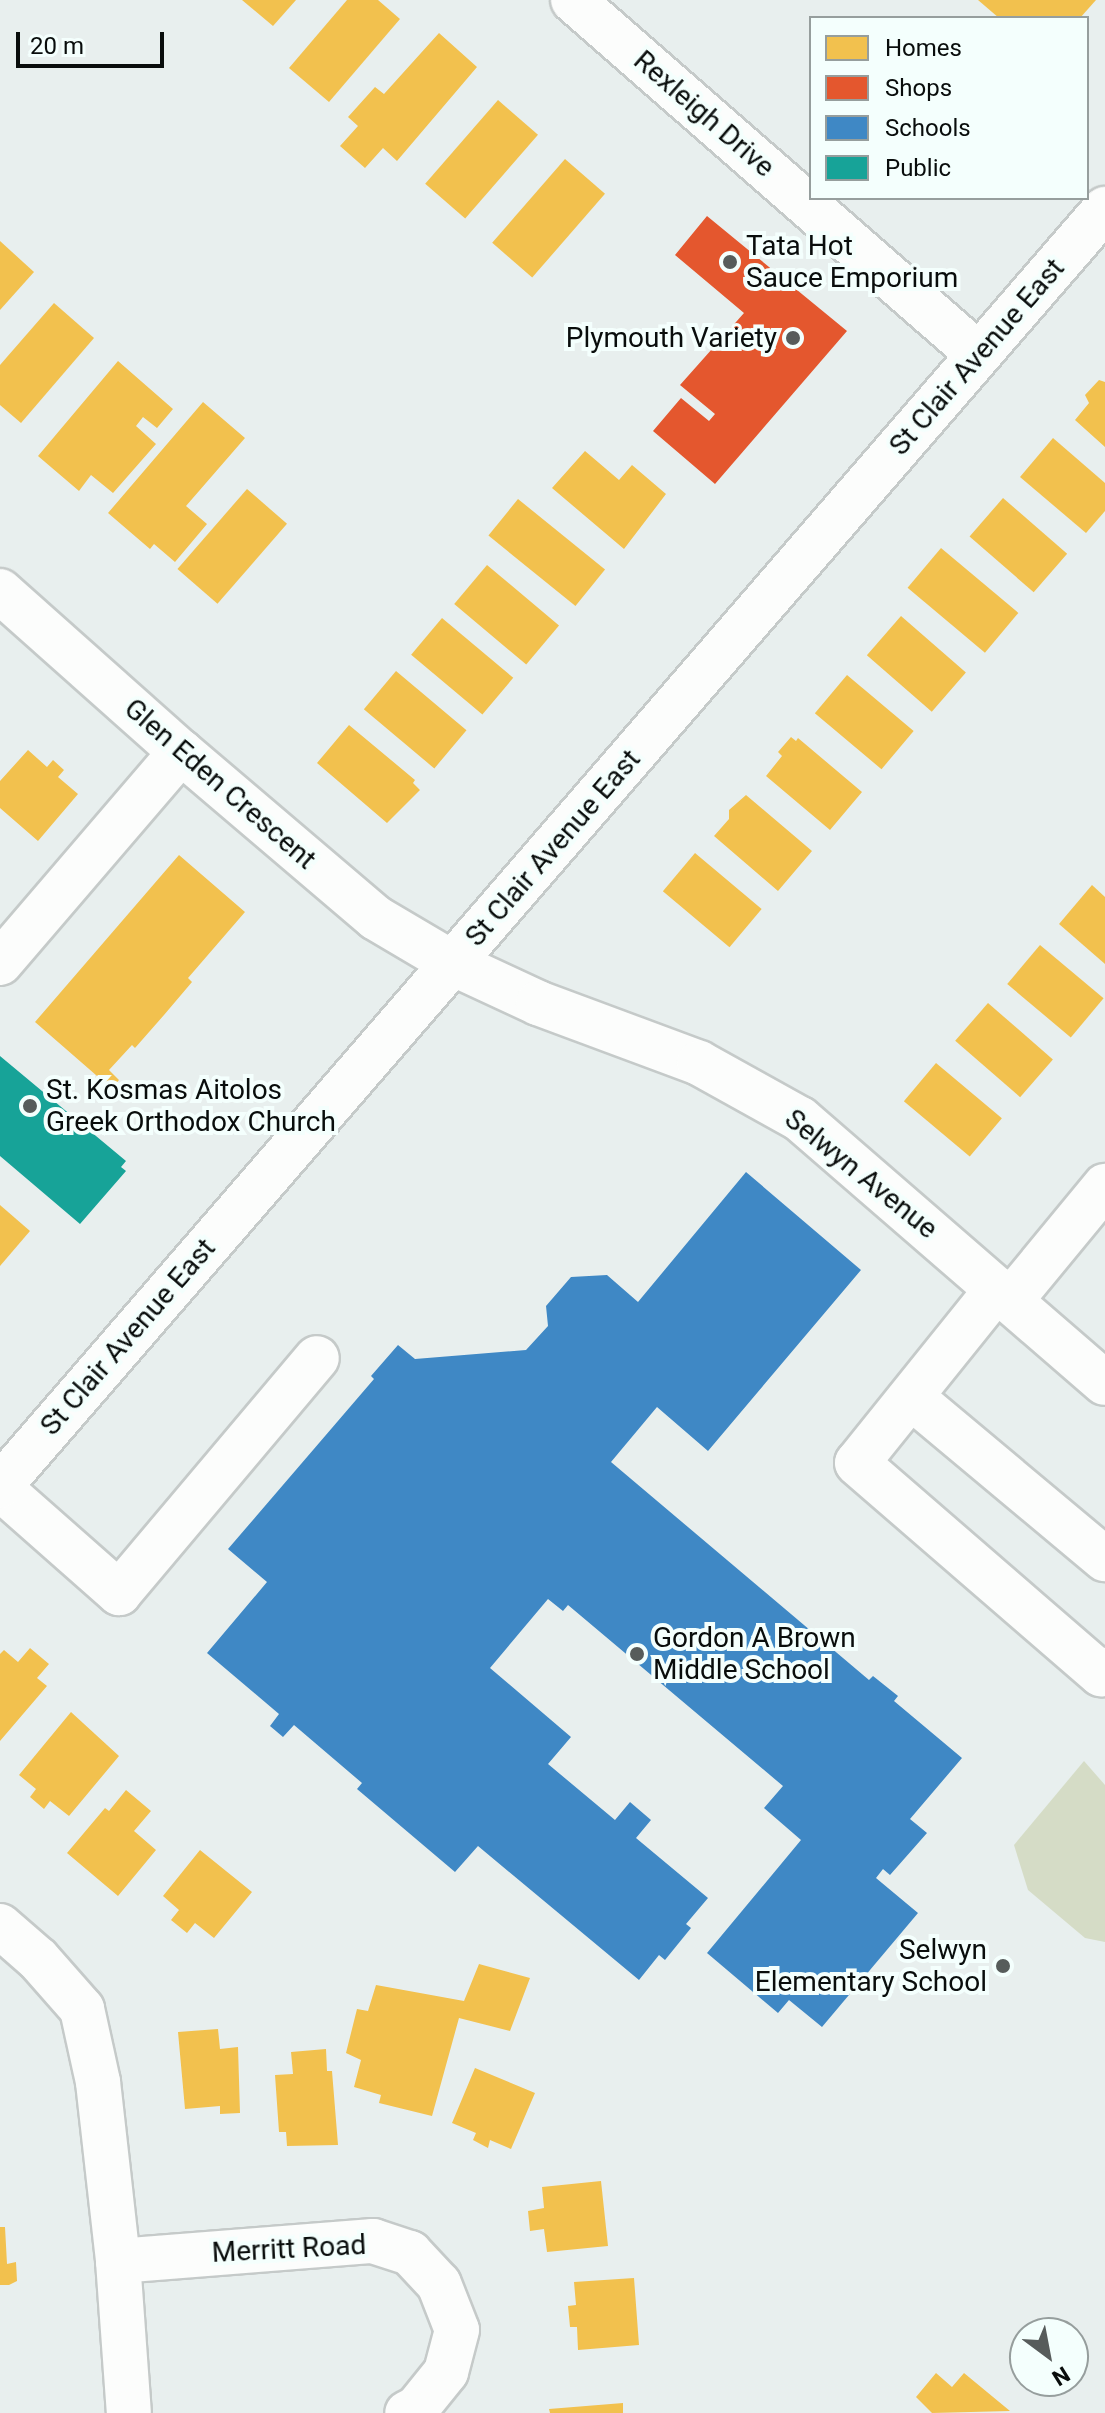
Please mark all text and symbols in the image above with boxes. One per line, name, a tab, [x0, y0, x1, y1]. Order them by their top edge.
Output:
scale bar	[20, 16, 168, 66]
legend	[809, 16, 1089, 200]
text: 20 m	[30, 32, 84, 60]
text: Homes	[885, 34, 962, 62]
street label: Rexleigh Drive	[627, 44, 781, 184]
text: Shops	[885, 74, 952, 102]
text: Schools	[885, 114, 971, 142]
text: Public	[885, 154, 951, 182]
place label: Tata Hot Sauce Emporium	[746, 229, 958, 295]
street label: St Clair Avenue East	[882, 252, 1072, 462]
marker: Tata Hot Sauce Emporium	[721, 253, 739, 271]
place label: Plymouth Variety	[566, 321, 777, 355]
marker: Plymouth Variety	[784, 329, 802, 347]
street label: Glen Eden Crescent	[117, 692, 323, 876]
street label: St Clair Avenue East	[458, 743, 648, 953]
place label: St. Kosmas Aitolos Greek Orthodox Church	[46, 1073, 336, 1139]
marker: St. Kosmas Aitolos Greek Orthodox Church	[21, 1097, 39, 1115]
street label: Selwyn Avenue	[778, 1102, 944, 1246]
street label: St Clair Avenue East	[33, 1232, 223, 1442]
place label: Gordon A Brown Middle School	[653, 1621, 856, 1687]
marker: Gordon A Brown Middle School	[628, 1645, 646, 1663]
place label: Selwyn Elementary School	[755, 1933, 987, 1999]
marker: Selwyn Elementary School	[994, 1957, 1012, 1975]
street label: Merritt Road	[211, 2228, 367, 2270]
north arrow	[1009, 2317, 1089, 2397]
text: N	[1048, 2361, 1074, 2391]

